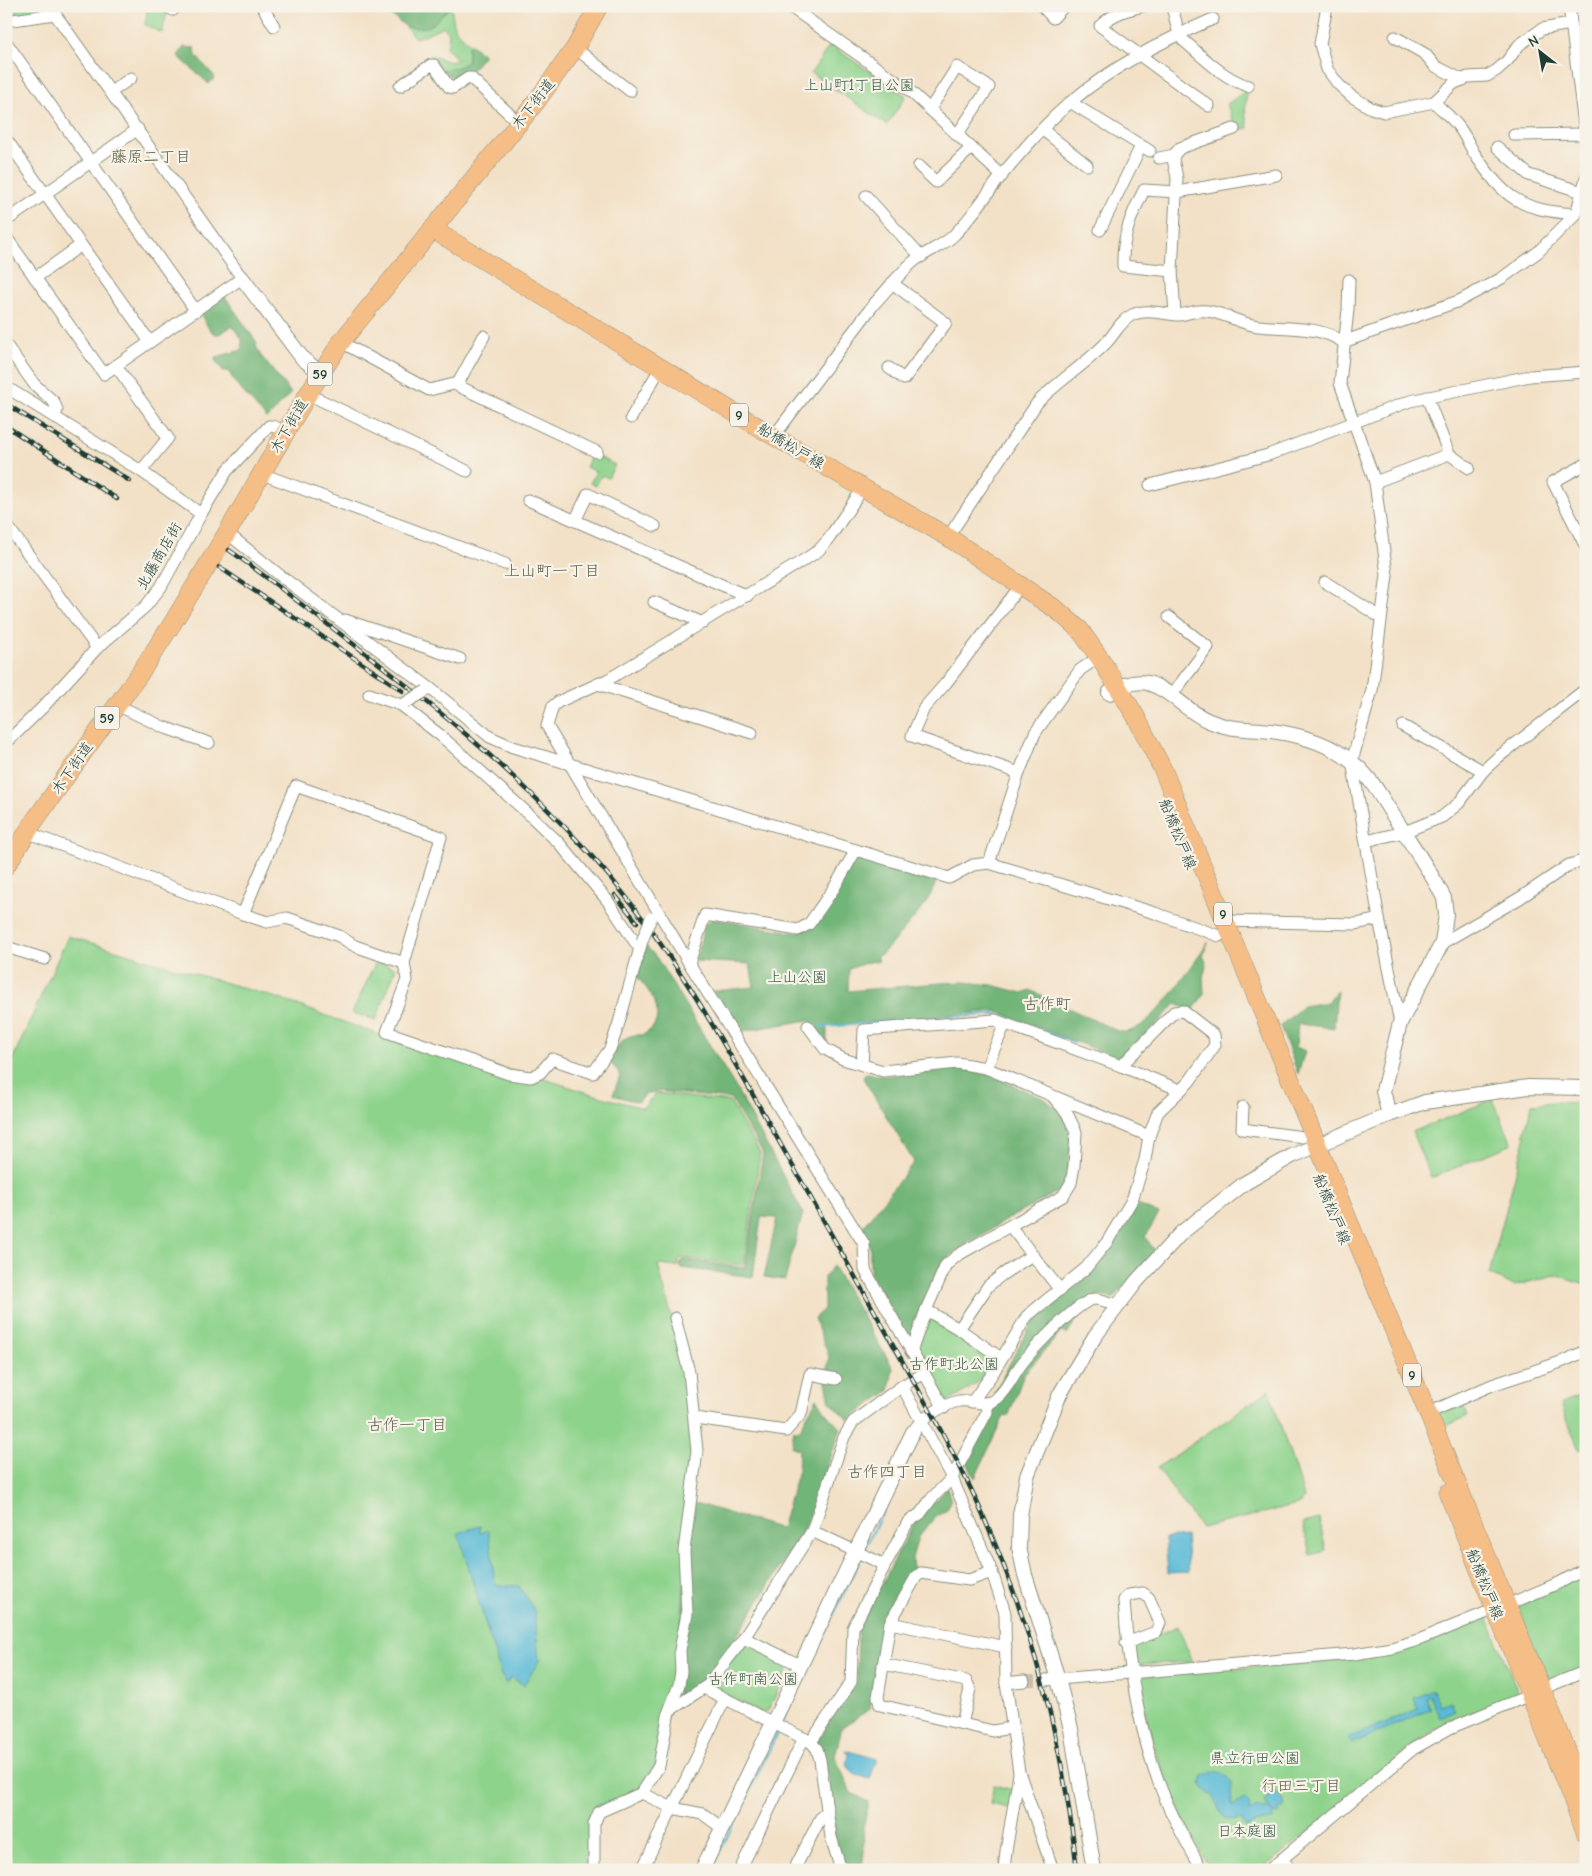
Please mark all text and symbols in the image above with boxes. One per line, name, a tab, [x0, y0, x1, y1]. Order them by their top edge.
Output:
north arrow	[1514, 28, 1564, 78]
text: N	[1525, 32, 1542, 51]
street label: 木下街道	[507, 75, 559, 133]
park label: 上山町1丁目公園	[804, 76, 914, 94]
district label: 藤原二丁目	[111, 148, 191, 166]
road number: 59	[308, 362, 332, 386]
street label: 木下街道	[266, 396, 312, 456]
road number: 9	[730, 404, 748, 426]
street label: 船橋松戸線	[754, 419, 828, 473]
street label: 北藤商店街	[132, 519, 186, 593]
district label: 上山町一丁目	[504, 562, 600, 580]
road number: 59	[94, 706, 120, 730]
street label: 木下街道	[47, 738, 97, 798]
street label: 船橋松戸線	[1156, 796, 1200, 872]
road number: 9	[1214, 902, 1232, 926]
park label: 上山公園	[767, 968, 827, 986]
district label: 古作町	[1023, 995, 1071, 1013]
street label: 船橋松戸線	[1310, 1171, 1354, 1247]
park label: 古作町北公園	[909, 1355, 999, 1373]
road number: 9	[1403, 1364, 1421, 1386]
district label: 古作一丁目	[367, 1416, 447, 1434]
district label: 古作四丁目	[847, 1463, 927, 1481]
street label: 船橋松戸線	[1463, 1546, 1507, 1622]
park label: 古作町南公園	[708, 1670, 798, 1688]
park label: 県立行田公園	[1210, 1749, 1300, 1767]
district label: 行田三丁目	[1261, 1777, 1341, 1795]
park label: 日本庭園	[1217, 1822, 1277, 1840]

